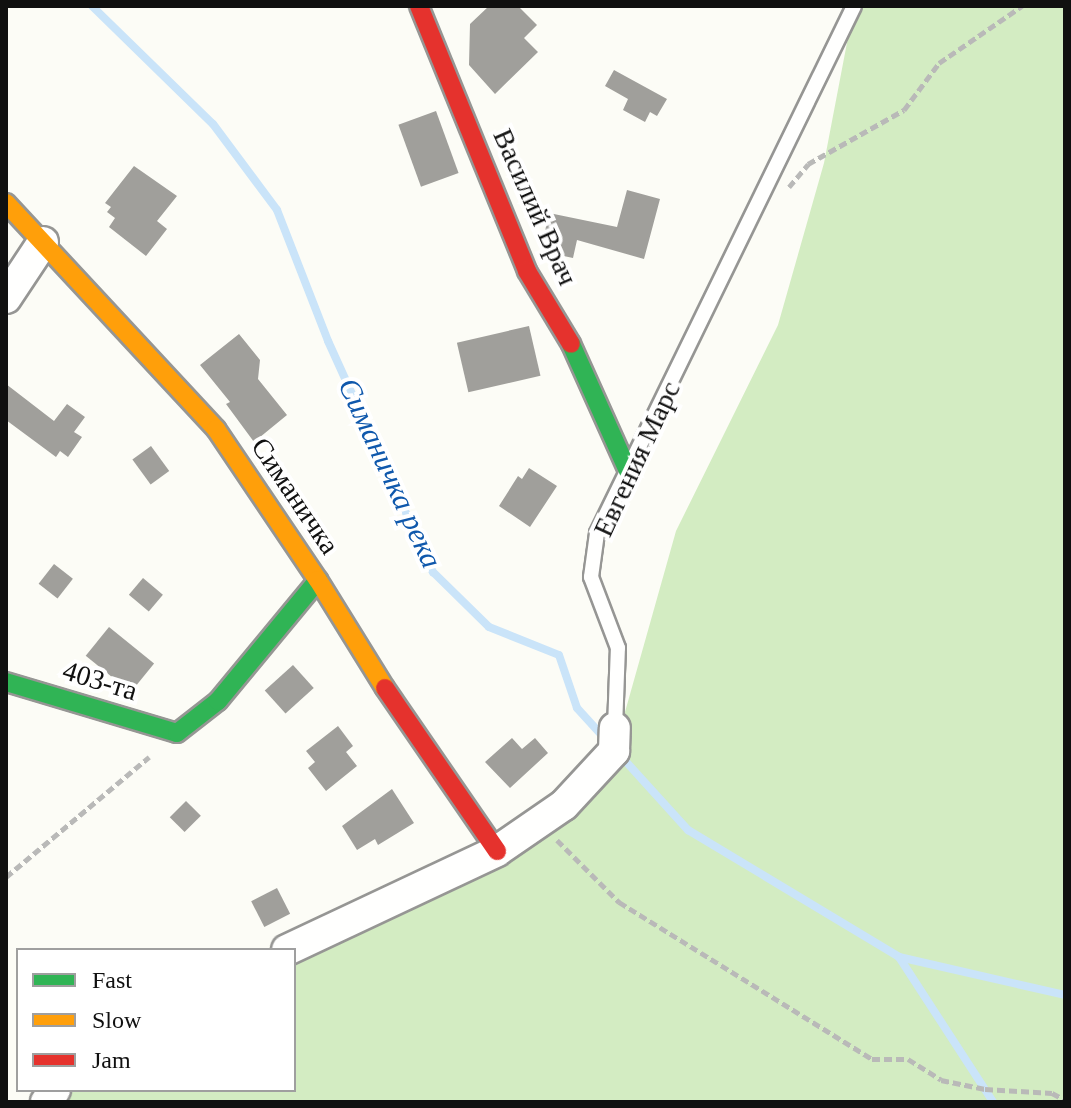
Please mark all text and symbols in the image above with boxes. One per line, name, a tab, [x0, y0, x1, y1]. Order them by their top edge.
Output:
street label: Василий Врач	[486, 124, 584, 290]
water label: Симаничка река	[330, 372, 450, 574]
street label: Евгения Марс	[586, 376, 688, 542]
street label: Симаничка	[244, 431, 346, 561]
street label: 403-та	[59, 654, 141, 708]
legend	[16, 948, 296, 1092]
text: Fast	[92, 967, 132, 993]
text: Slow	[92, 1007, 141, 1033]
text: Jam	[92, 1047, 131, 1073]

